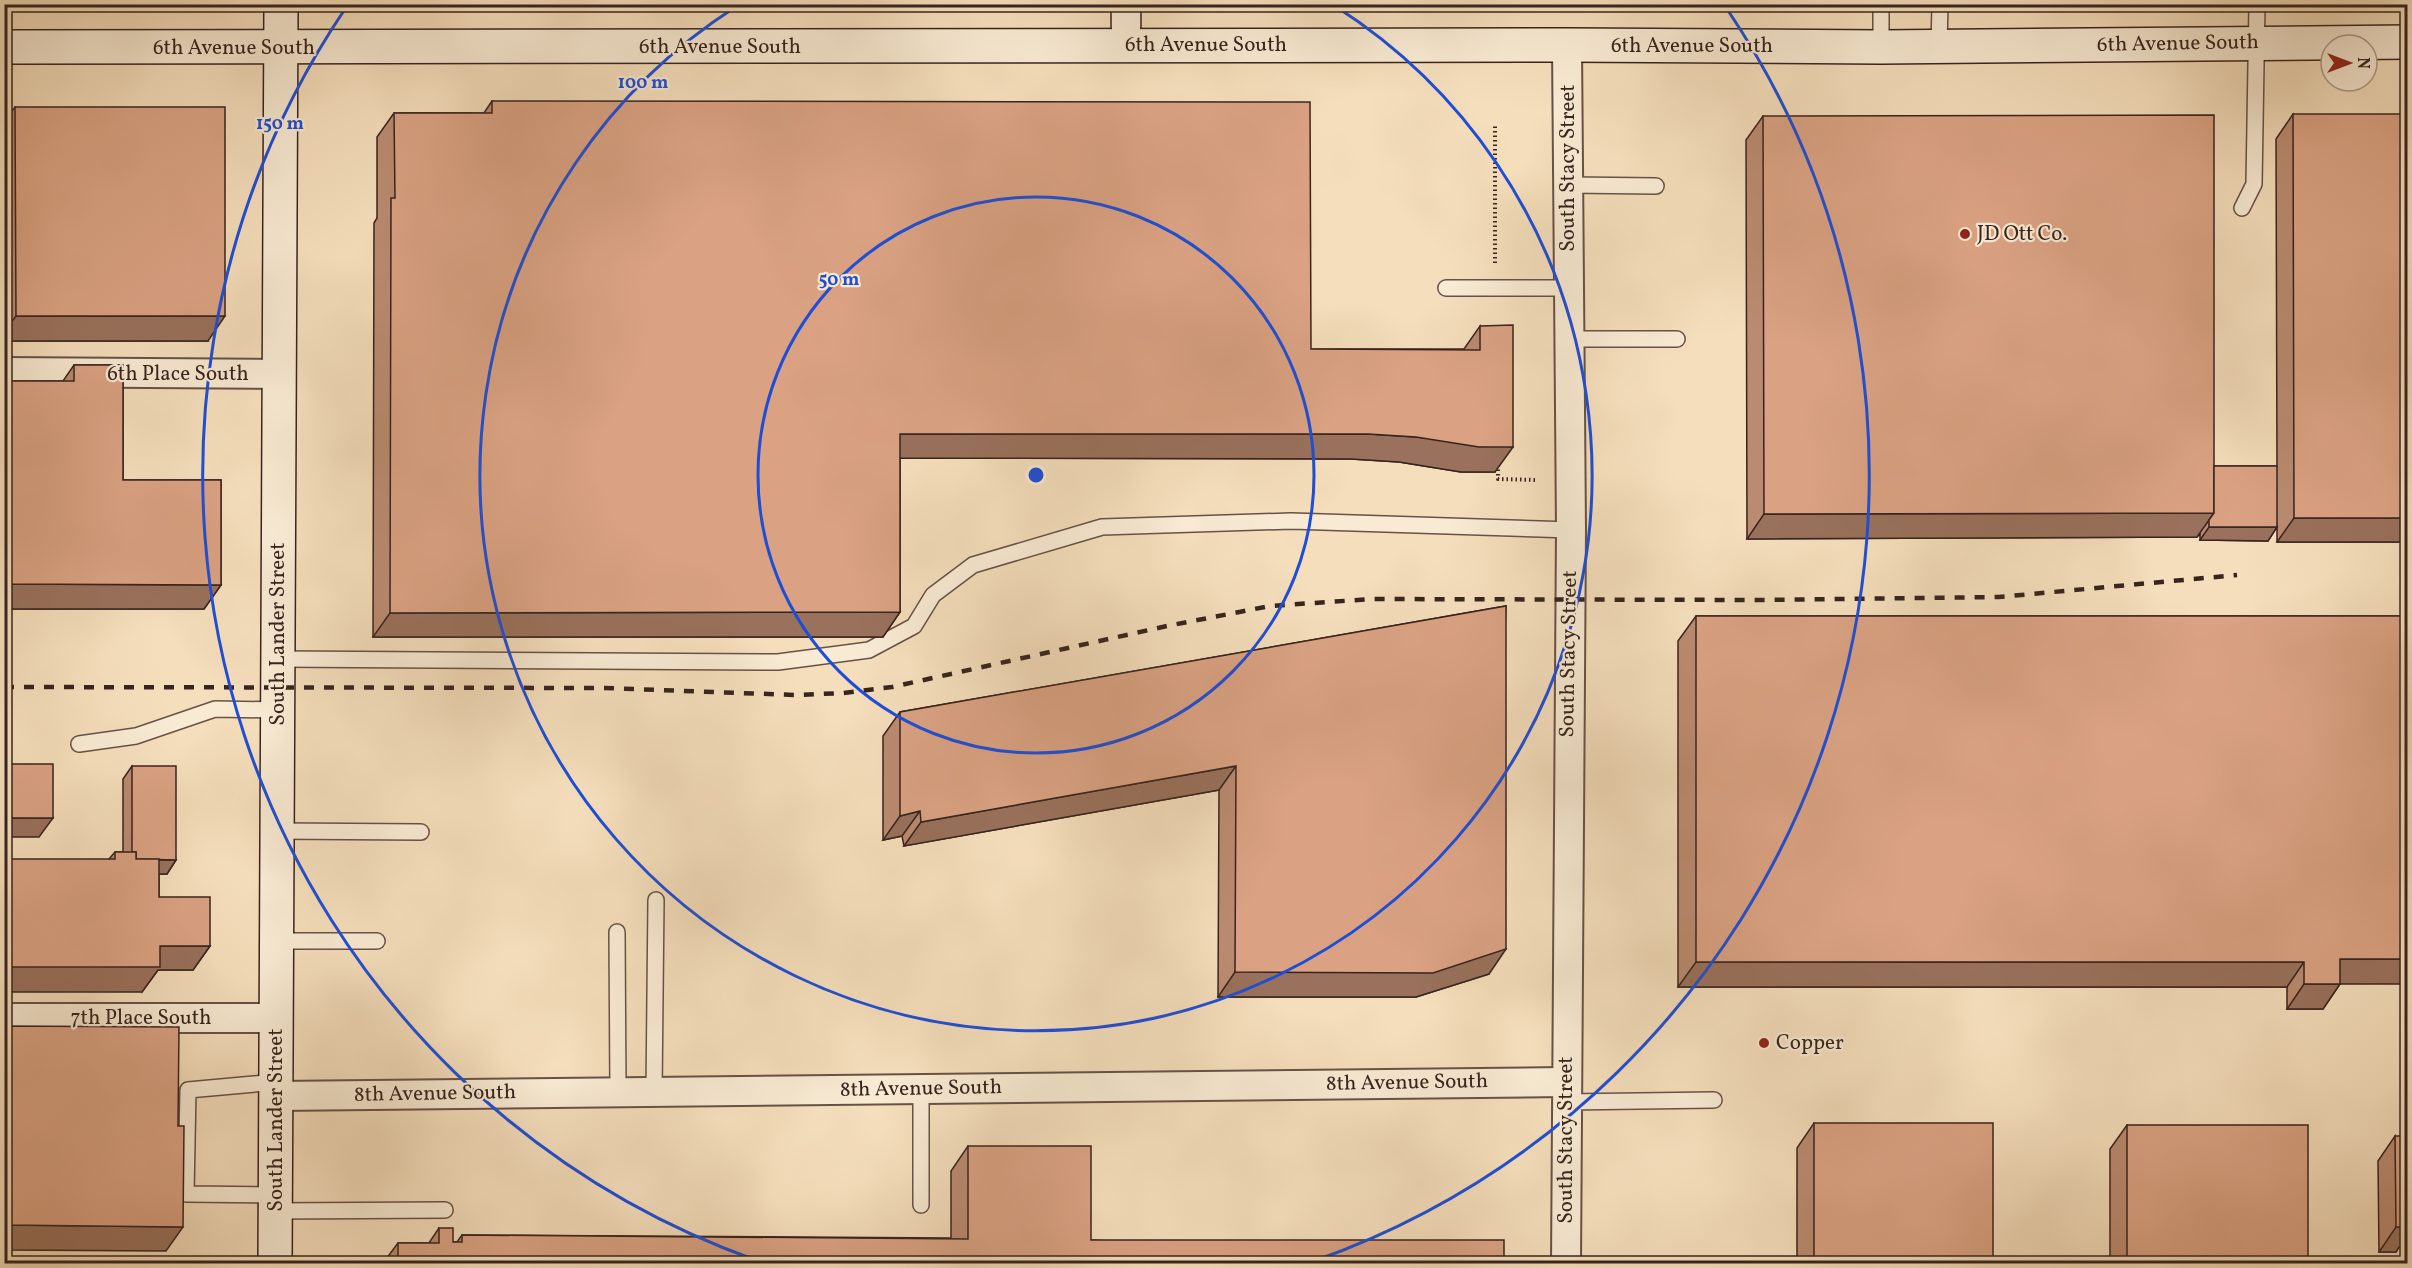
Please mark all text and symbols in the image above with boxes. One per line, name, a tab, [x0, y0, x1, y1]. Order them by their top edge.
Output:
street label: 6th Avenue South	[2097, 28, 2259, 60]
street label: 6th Avenue South	[1125, 31, 1287, 60]
street label: 6th Avenue South	[1611, 32, 1773, 61]
street label: 6th Avenue South	[639, 33, 801, 62]
north arrow	[2319, 33, 2379, 93]
street label: 6th Avenue South	[153, 34, 315, 63]
text: N	[2351, 57, 2373, 69]
text: 100 m	[618, 71, 668, 96]
street label: South Stacy Street	[1554, 84, 1583, 252]
text: 150 m	[256, 112, 304, 137]
place label: JD Ott Co.	[1977, 220, 2067, 249]
marker: JD Ott Co.	[1958, 227, 1972, 241]
text: 50 m	[819, 268, 859, 293]
street label: 6th Place South	[107, 360, 249, 389]
centre of rings	[1026, 465, 1046, 485]
street label: South Lander Street	[264, 542, 293, 726]
street label: South Stacy Street	[1553, 570, 1585, 738]
street label: 7th Place South	[70, 1004, 212, 1033]
street label: South Lander Street	[262, 1028, 291, 1212]
place label: Copper	[1776, 1029, 1844, 1058]
marker: Copper	[1757, 1036, 1771, 1050]
street label: South Stacy Street	[1552, 1056, 1581, 1224]
street label: 8th Avenue South	[1326, 1067, 1488, 1099]
street label: 8th Avenue South	[840, 1073, 1002, 1105]
street label: 8th Avenue South	[354, 1078, 516, 1110]

